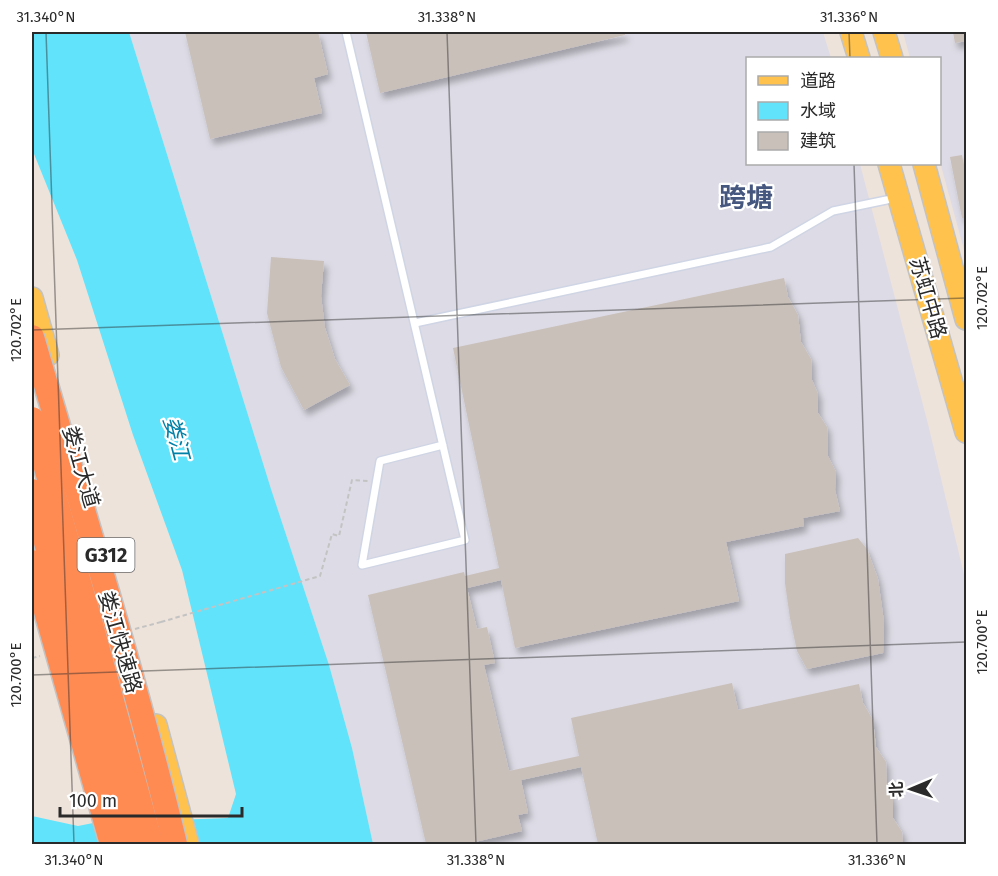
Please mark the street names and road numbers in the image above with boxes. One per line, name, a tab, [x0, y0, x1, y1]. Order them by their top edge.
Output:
street label: 苏虹中路	[904, 254, 952, 342]
street label: 娄江大道	[57, 423, 105, 511]
road number: G312	[78, 538, 134, 572]
street label: 娄江快速路	[93, 588, 147, 696]

